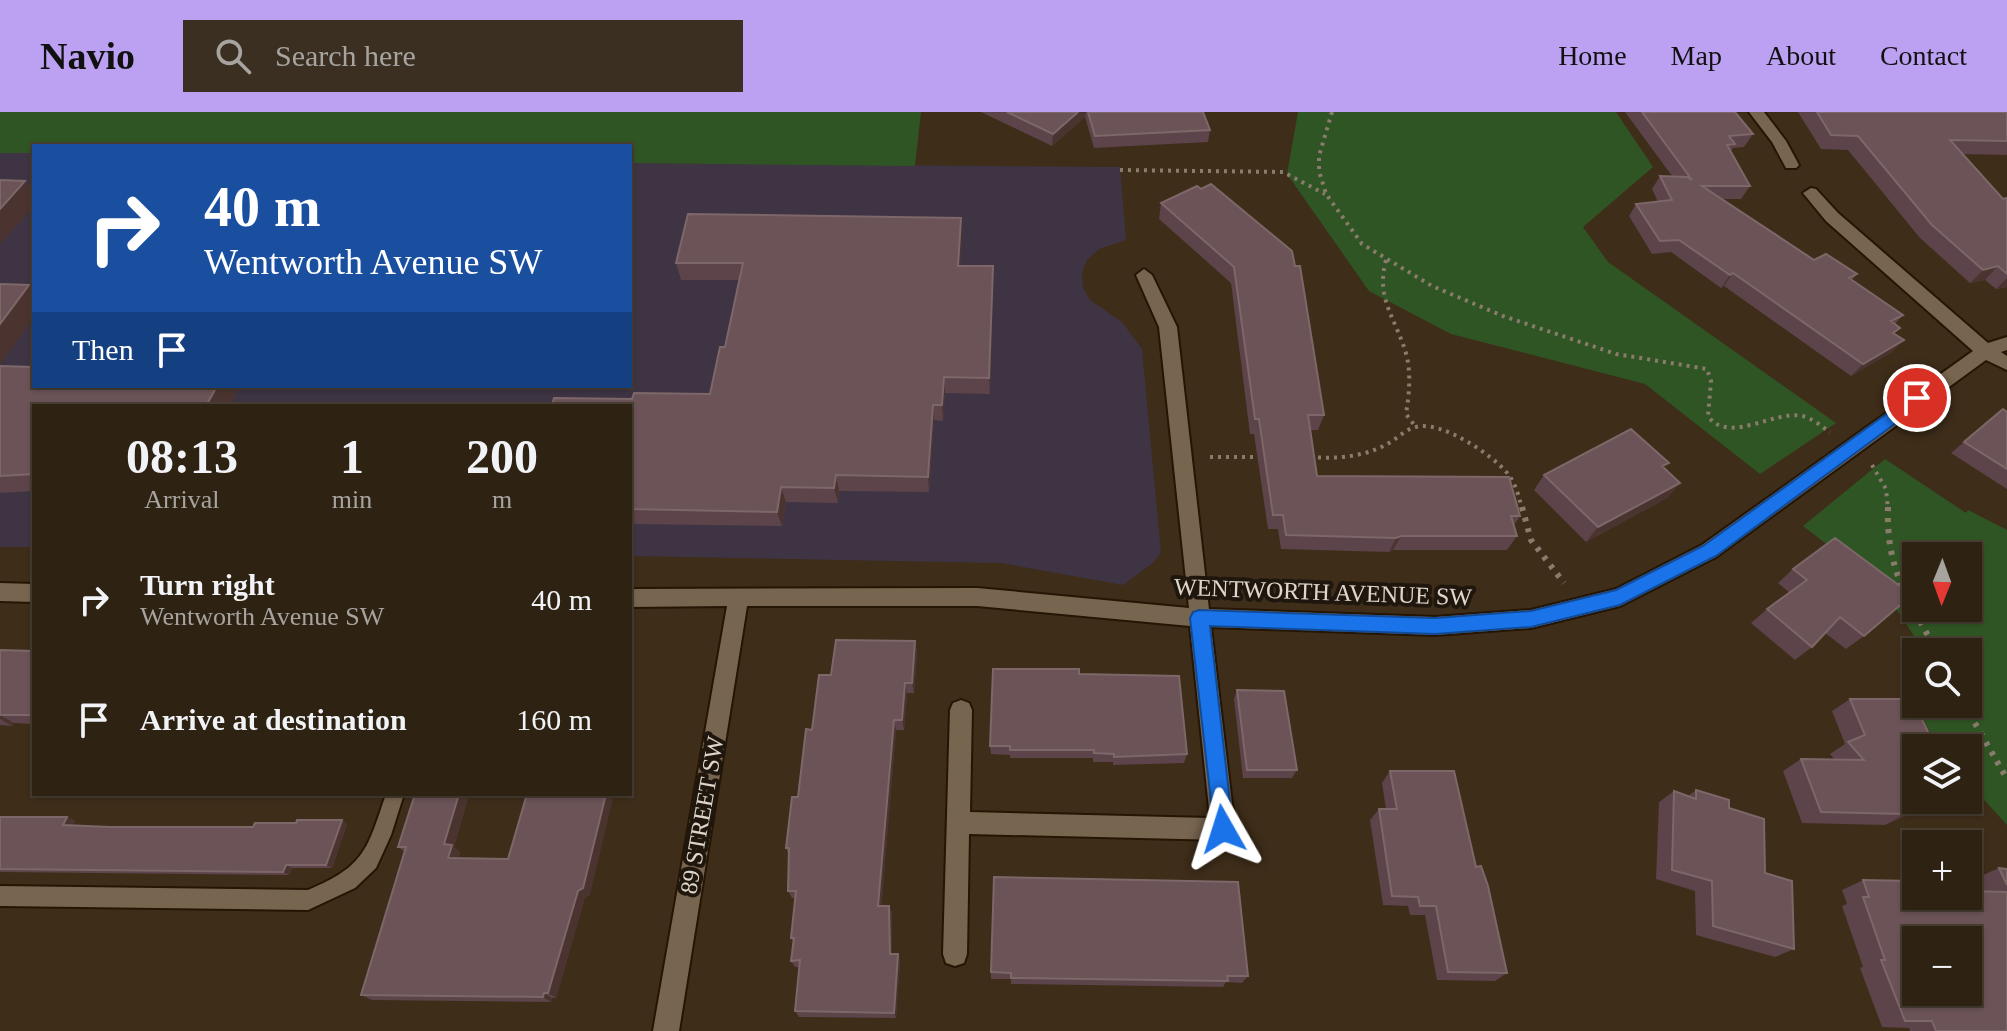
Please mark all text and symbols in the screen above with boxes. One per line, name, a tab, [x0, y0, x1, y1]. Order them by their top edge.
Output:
search box	[183, 20, 743, 92]
icon: search	[211, 34, 255, 78]
text: Navio	[40, 35, 135, 77]
text: Search here	[275, 39, 416, 72]
text: Home	[1558, 40, 1627, 71]
text: Map	[1671, 40, 1722, 71]
text: About	[1766, 40, 1836, 71]
text: Contact	[1880, 40, 1967, 71]
icon: right	[72, 176, 176, 280]
text: 40 m	[204, 176, 321, 238]
text: Wentworth Avenue SW	[204, 242, 542, 282]
icon: arrive	[150, 328, 194, 372]
text: Then	[72, 333, 134, 366]
pin	[1883, 364, 1951, 432]
icon: arrive	[1895, 376, 1939, 420]
text: 08:13	[126, 430, 238, 483]
text: 1	[340, 430, 364, 483]
text: 200	[466, 430, 538, 483]
text: Arrival	[144, 485, 219, 514]
text: min	[332, 485, 372, 514]
text: m	[492, 485, 512, 514]
north arrow	[1902, 542, 1982, 622]
map controls	[1902, 542, 1982, 1006]
text: Turn right	[140, 568, 275, 601]
street label: WENTWORTH AVENUE SW	[1174, 574, 1473, 610]
icon: right	[72, 578, 116, 622]
text: 40 m	[531, 583, 592, 616]
text: Wentworth Avenue SW	[140, 602, 384, 631]
button: search	[1902, 638, 1982, 718]
icon: arrive	[72, 698, 116, 742]
text: Arrive at destination	[140, 703, 407, 736]
text: 160 m	[516, 703, 592, 736]
street label: 89 STREET SW	[675, 734, 729, 896]
button: layers	[1902, 734, 1982, 814]
position arrow	[1181, 787, 1265, 871]
button: +	[1902, 830, 1982, 910]
button: −	[1902, 926, 1982, 1006]

